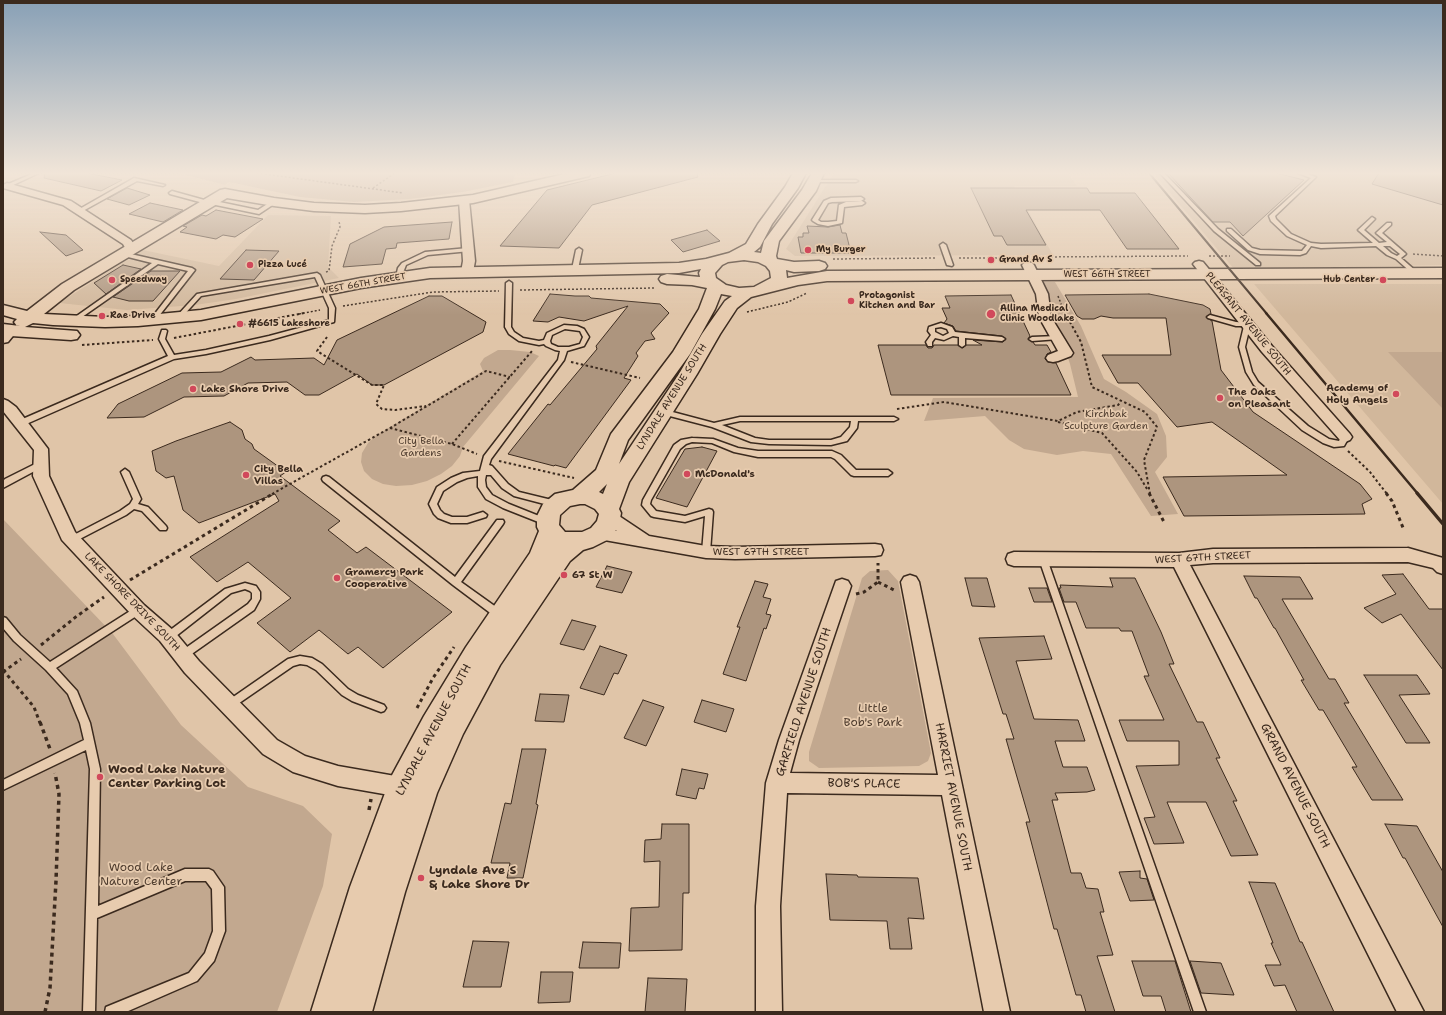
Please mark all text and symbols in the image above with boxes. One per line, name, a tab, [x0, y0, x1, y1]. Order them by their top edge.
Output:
marker: My Burger	[803, 245, 813, 255]
place label: My Burger	[816, 245, 865, 255]
marker: Grand Av S	[986, 255, 996, 265]
place label: Grand Av S	[999, 255, 1052, 265]
marker: Pizza Lucé	[245, 260, 255, 270]
place label: Pizza Lucé	[258, 260, 307, 270]
street label: WEST 66TH STREET	[1063, 270, 1151, 280]
street label: PLEASANT AVENUE SOUTH	[1203, 270, 1293, 378]
street label: WEST 66TH STREET	[319, 271, 407, 297]
marker: Speedway	[107, 275, 117, 285]
place label: Speedway	[120, 275, 167, 285]
place label: Hub Center	[1323, 275, 1375, 285]
marker: Hub Center	[1378, 275, 1388, 285]
place label: Protagonist Kitchen and Bar	[859, 291, 935, 312]
marker: Protagonist Kitchen and Bar	[846, 296, 856, 306]
place label: Allina Medical Clinic Woodlake	[1000, 304, 1075, 325]
marker: Allina Medical Clinic Woodlake	[985, 308, 997, 320]
marker: Rae Drive	[97, 311, 107, 321]
place label: Rae Drive	[110, 311, 156, 321]
marker: #6615 Lakeshore	[235, 319, 245, 329]
place label: #6615 Lakeshore	[248, 319, 330, 329]
street label: LYNDALE AVENUE SOUTH	[634, 342, 710, 452]
place label: Academy of Holy Angels	[1326, 382, 1388, 406]
place label: Lake Shore Drive	[201, 383, 289, 395]
marker: Lake Shore Drive	[188, 384, 198, 394]
place label: The Oaks on Pleasant	[1228, 386, 1290, 410]
marker: Academy of Holy Angels	[1391, 389, 1401, 399]
marker: The Oaks on Pleasant	[1215, 393, 1225, 403]
park label: Kirchbak Sculpture Garden	[1064, 408, 1148, 432]
park label: City Bella Gardens	[398, 435, 444, 458]
place label: City Bella Villas	[254, 463, 303, 486]
place label: McDonald's	[695, 468, 755, 480]
marker: McDonald's	[682, 469, 692, 479]
marker: City Bella Villas	[241, 470, 251, 480]
street label: WEST 67TH STREET	[713, 546, 809, 558]
street label: WEST 67TH STREET	[1155, 549, 1251, 567]
street label: LAKE SHORE DRIVE SOUTH	[82, 550, 182, 654]
place label: Gramercy Park Cooperative	[345, 566, 424, 590]
place label: 67 St W	[572, 569, 613, 581]
marker: 67 St W	[559, 570, 569, 580]
marker: Gramercy Park Cooperative	[332, 573, 342, 583]
street label: GARFIELD AVENUE SOUTH	[773, 626, 835, 778]
street label: LYNDALE AVENUE SOUTH	[393, 662, 475, 798]
park label: Little Bob's Park	[844, 702, 902, 730]
street label: GRAND AVENUE SOUTH	[1257, 721, 1333, 851]
street label: HARRIET AVENUE SOUTH	[932, 722, 974, 872]
place label: Wood Lake Nature Center Parking Lot	[108, 763, 226, 791]
marker: Wood Lake Nature Center Parking Lot	[95, 772, 105, 782]
street label: BOB'S PLACE	[827, 776, 901, 792]
park label: Wood Lake Nature Center	[100, 861, 182, 889]
place label: Lyndale Ave S & Lake Shore Dr	[429, 864, 530, 892]
marker: Lyndale Ave S & Lake Shore Dr	[416, 873, 426, 883]

